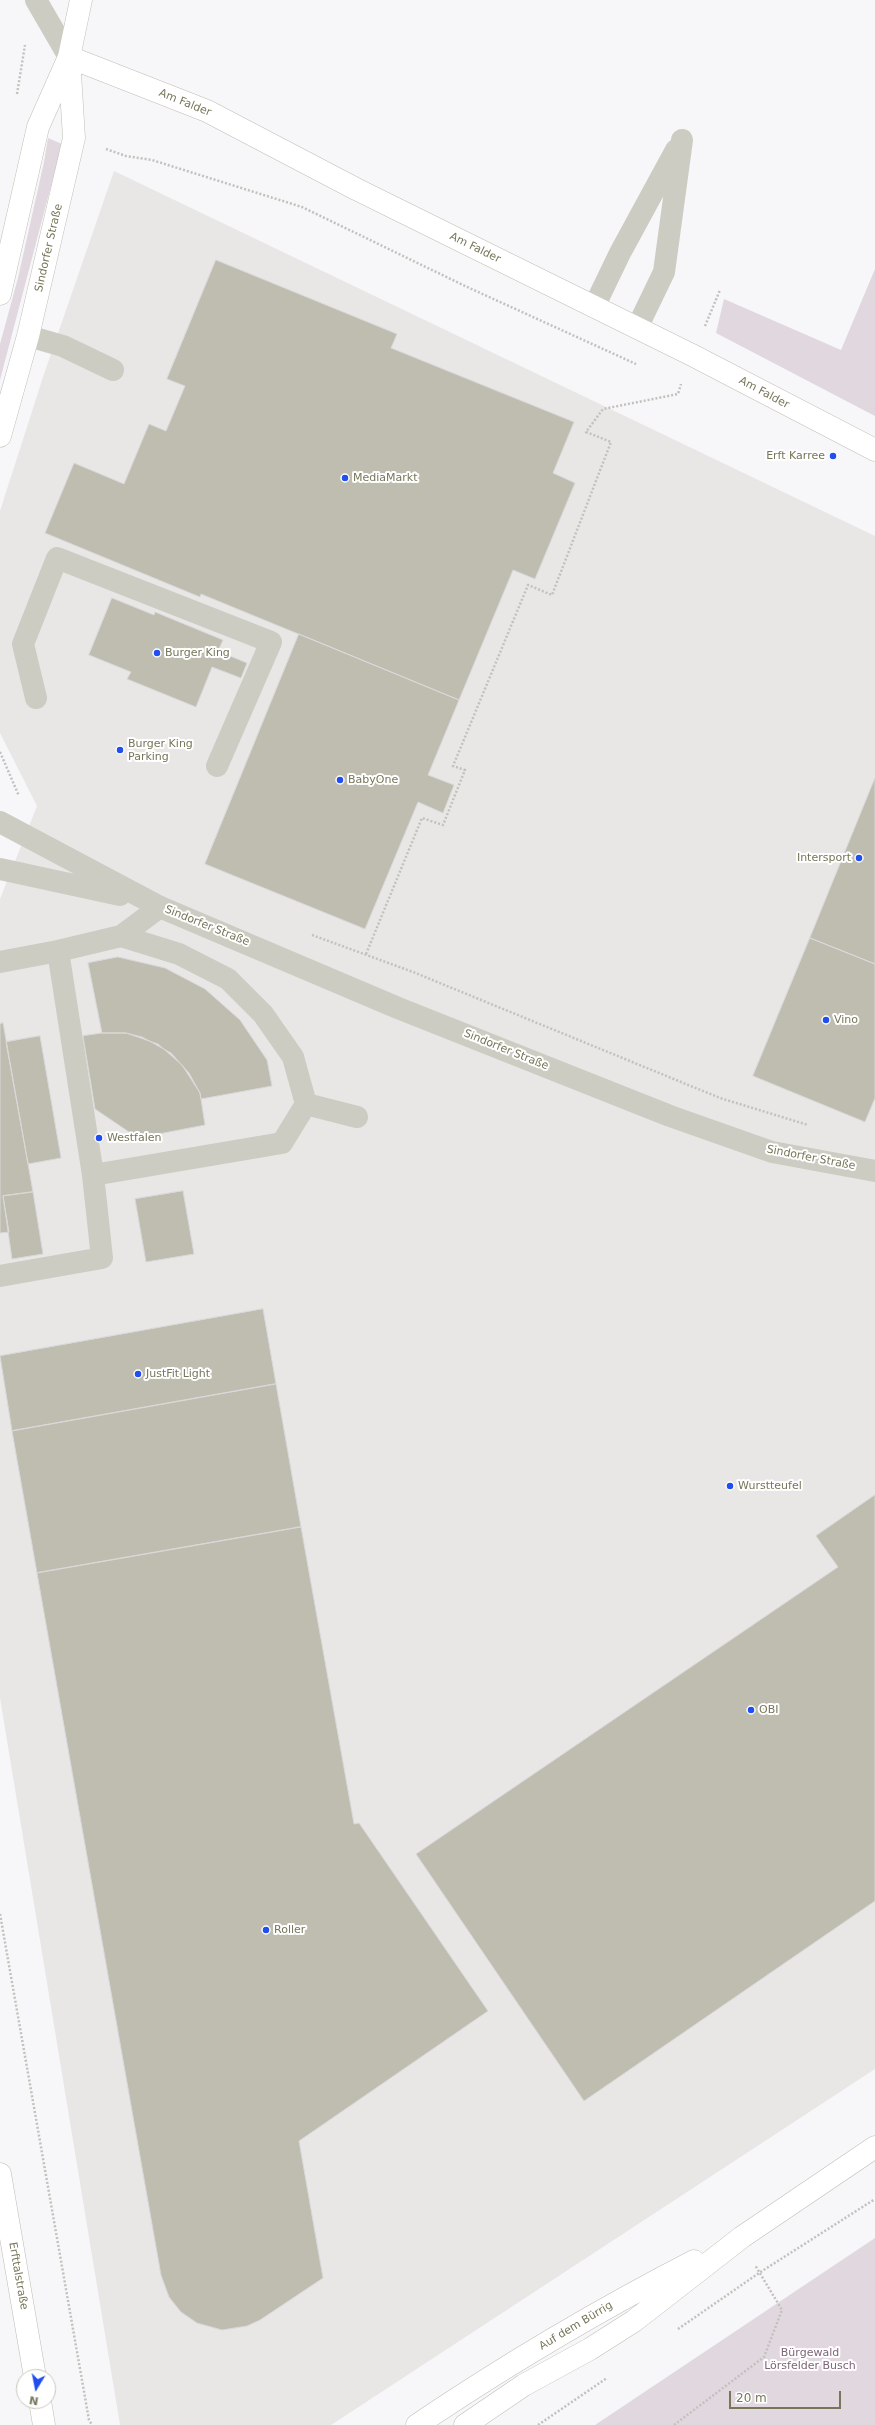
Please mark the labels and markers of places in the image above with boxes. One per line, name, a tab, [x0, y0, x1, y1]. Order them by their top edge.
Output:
place label: Erft Karree	[766, 449, 825, 463]
marker: Erft Karree	[828, 451, 838, 461]
place label: MediaMarkt	[353, 471, 417, 485]
marker: MediaMarkt	[340, 473, 350, 483]
place label: Burger King	[165, 646, 230, 660]
marker: Burger King	[152, 648, 162, 658]
place label: Burger King Parking	[128, 737, 193, 763]
marker: Burger King Parking	[115, 745, 125, 755]
place label: BabyOne	[348, 773, 398, 787]
marker: BabyOne	[335, 775, 345, 785]
place label: Intersport	[797, 851, 851, 865]
marker: Intersport	[854, 853, 864, 863]
place label: Vino	[834, 1013, 858, 1027]
marker: Vino	[821, 1015, 831, 1025]
place label: Westfalen	[107, 1131, 161, 1145]
marker: Westfalen	[94, 1133, 104, 1143]
place label: JustFit Light	[146, 1367, 210, 1381]
marker: JustFit Light	[133, 1369, 143, 1379]
place label: Wurstteufel	[738, 1479, 802, 1493]
marker: Wurstteufel	[725, 1481, 735, 1491]
place label: OBI	[759, 1703, 778, 1717]
marker: OBI	[746, 1705, 756, 1715]
place label: Roller	[274, 1923, 305, 1937]
marker: Roller	[261, 1925, 271, 1935]

